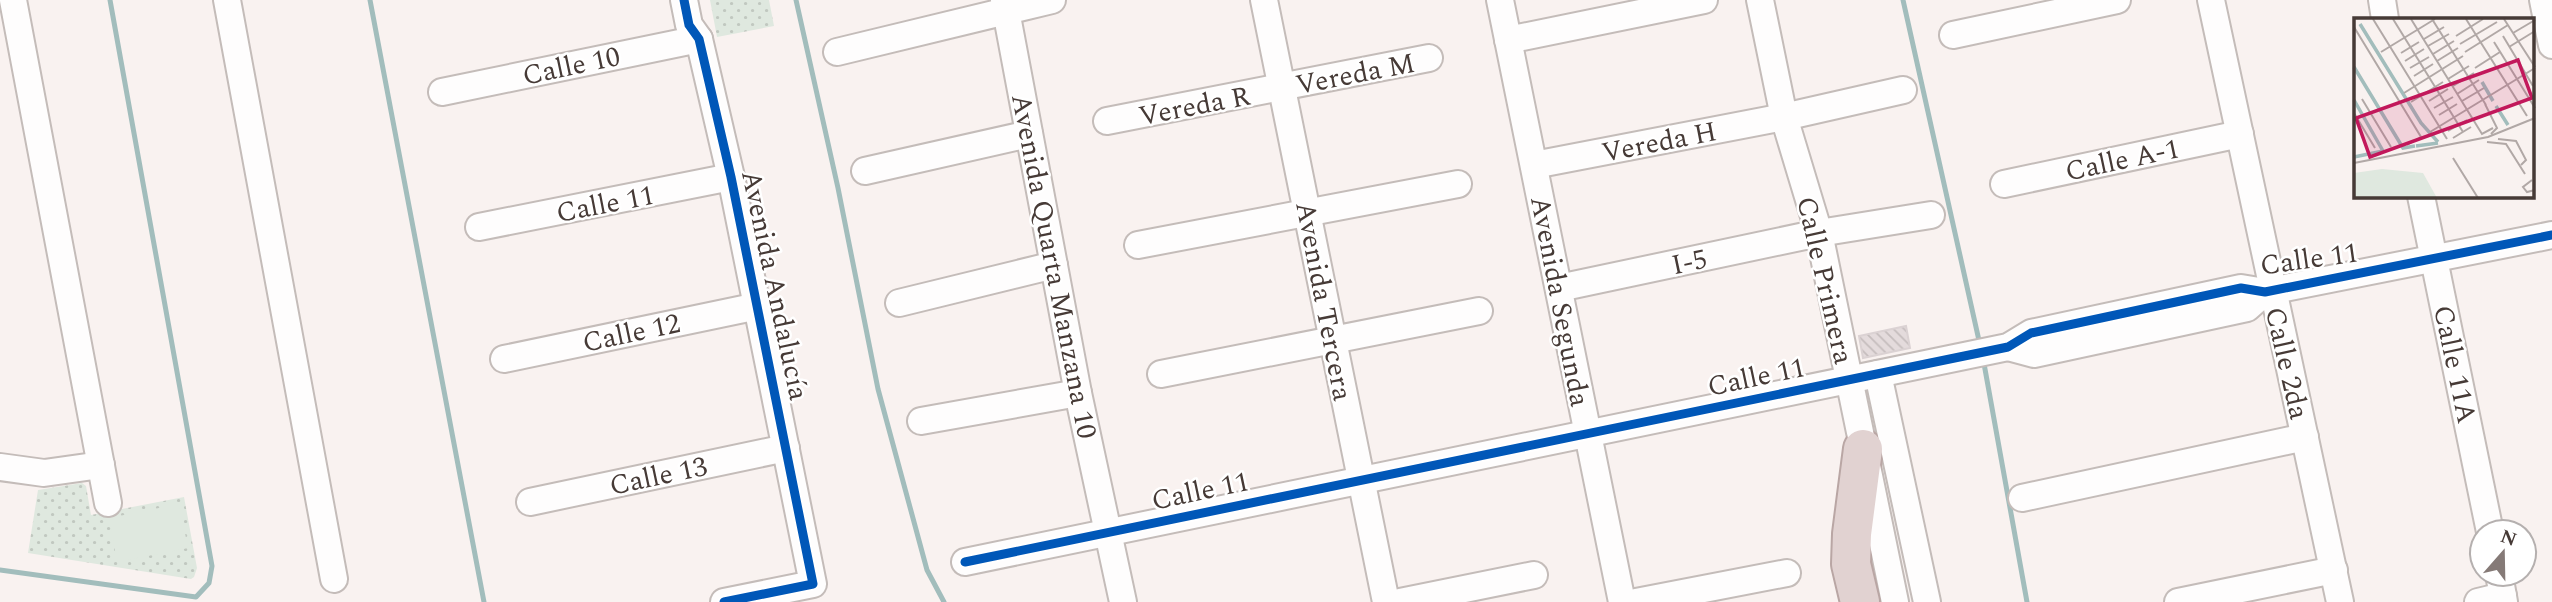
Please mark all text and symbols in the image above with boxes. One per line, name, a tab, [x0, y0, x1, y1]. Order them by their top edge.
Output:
inset map	[2354, 18, 2534, 198]
street label: Calle 10	[518, 35, 624, 98]
street label: Vereda M	[1292, 42, 1419, 107]
street label: Vereda R	[1135, 75, 1254, 138]
street label: Avenida Quarta Manzana 10	[999, 90, 1108, 442]
street label: Vereda H	[1598, 110, 1721, 175]
street label: Calle A-1	[2061, 127, 2183, 194]
street label: Avenida Andalucía	[729, 166, 820, 405]
street label: Calle 11	[553, 174, 658, 235]
street label: Avenida Segunda	[1518, 192, 1601, 411]
street label: Calle Primera	[1784, 192, 1865, 369]
street label: Avenida Tercera	[1283, 198, 1364, 405]
street label: Calle 11	[2257, 231, 2361, 288]
street label: I-5	[1668, 238, 1711, 287]
street label: Calle 11A	[2421, 301, 2488, 427]
street label: Calle 12	[578, 302, 684, 365]
street label: Calle 2da	[2253, 303, 2320, 424]
street label: Calle 11	[1703, 346, 1809, 409]
street label: Calle 13	[605, 445, 711, 508]
street label: Calle 11	[1147, 460, 1253, 523]
north arrow	[2468, 518, 2538, 588]
text: N	[2496, 522, 2521, 555]

